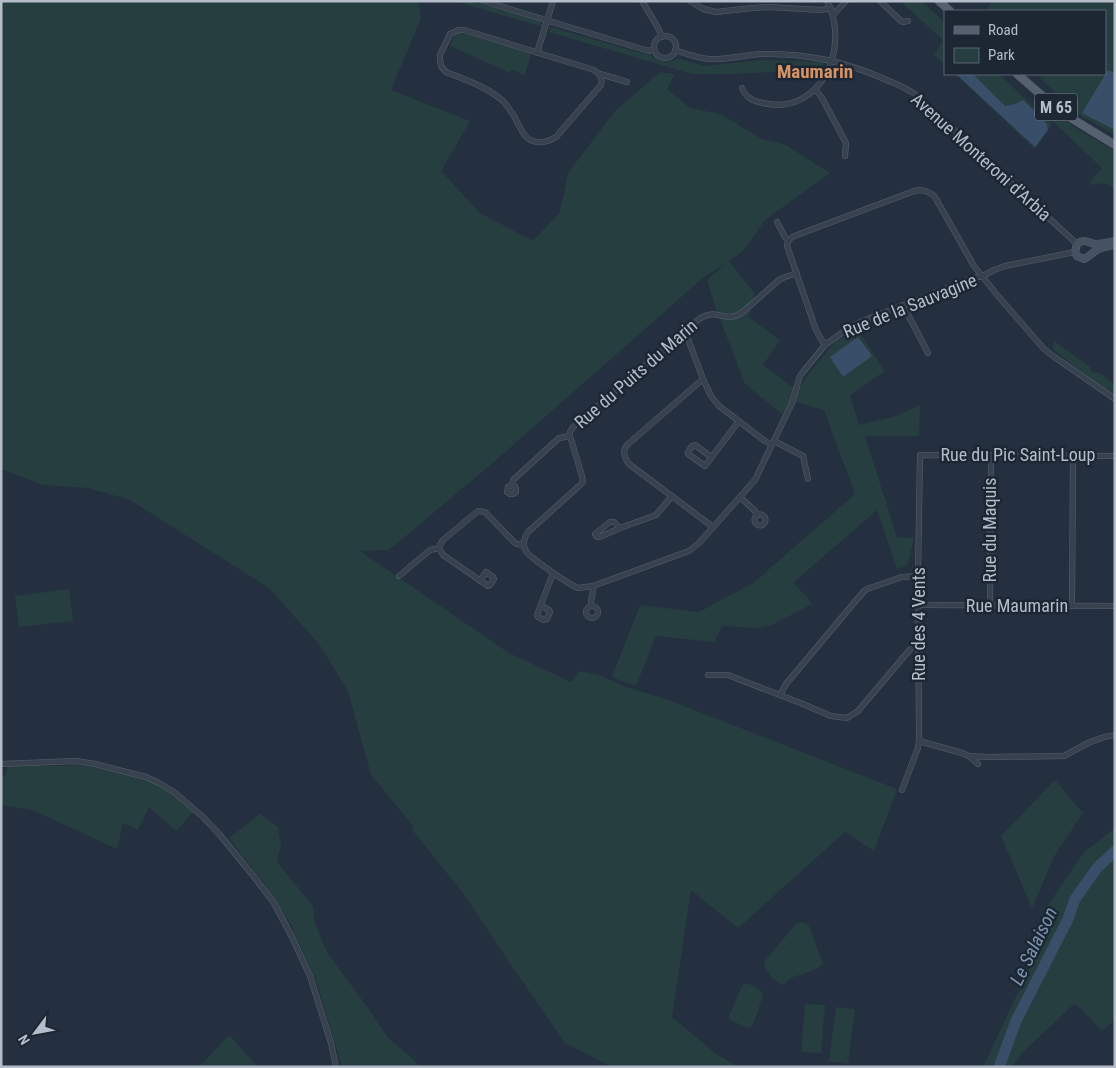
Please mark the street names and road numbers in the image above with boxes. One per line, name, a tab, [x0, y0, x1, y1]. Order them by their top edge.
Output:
street label: Avenue Monteroni d'Arbia	[907, 88, 1056, 225]
road number: M 65	[1035, 94, 1077, 120]
street label: Rue de la Sauvagine	[840, 269, 980, 342]
street label: Rue du Puits du Marin	[570, 315, 701, 433]
street label: Rue du Pic Saint-Loup	[941, 444, 1096, 465]
street label: Rue du Maquis	[979, 478, 1000, 582]
street label: Rue des 4 Vents	[908, 567, 929, 681]
street label: Rue Maumarin	[966, 595, 1068, 616]

